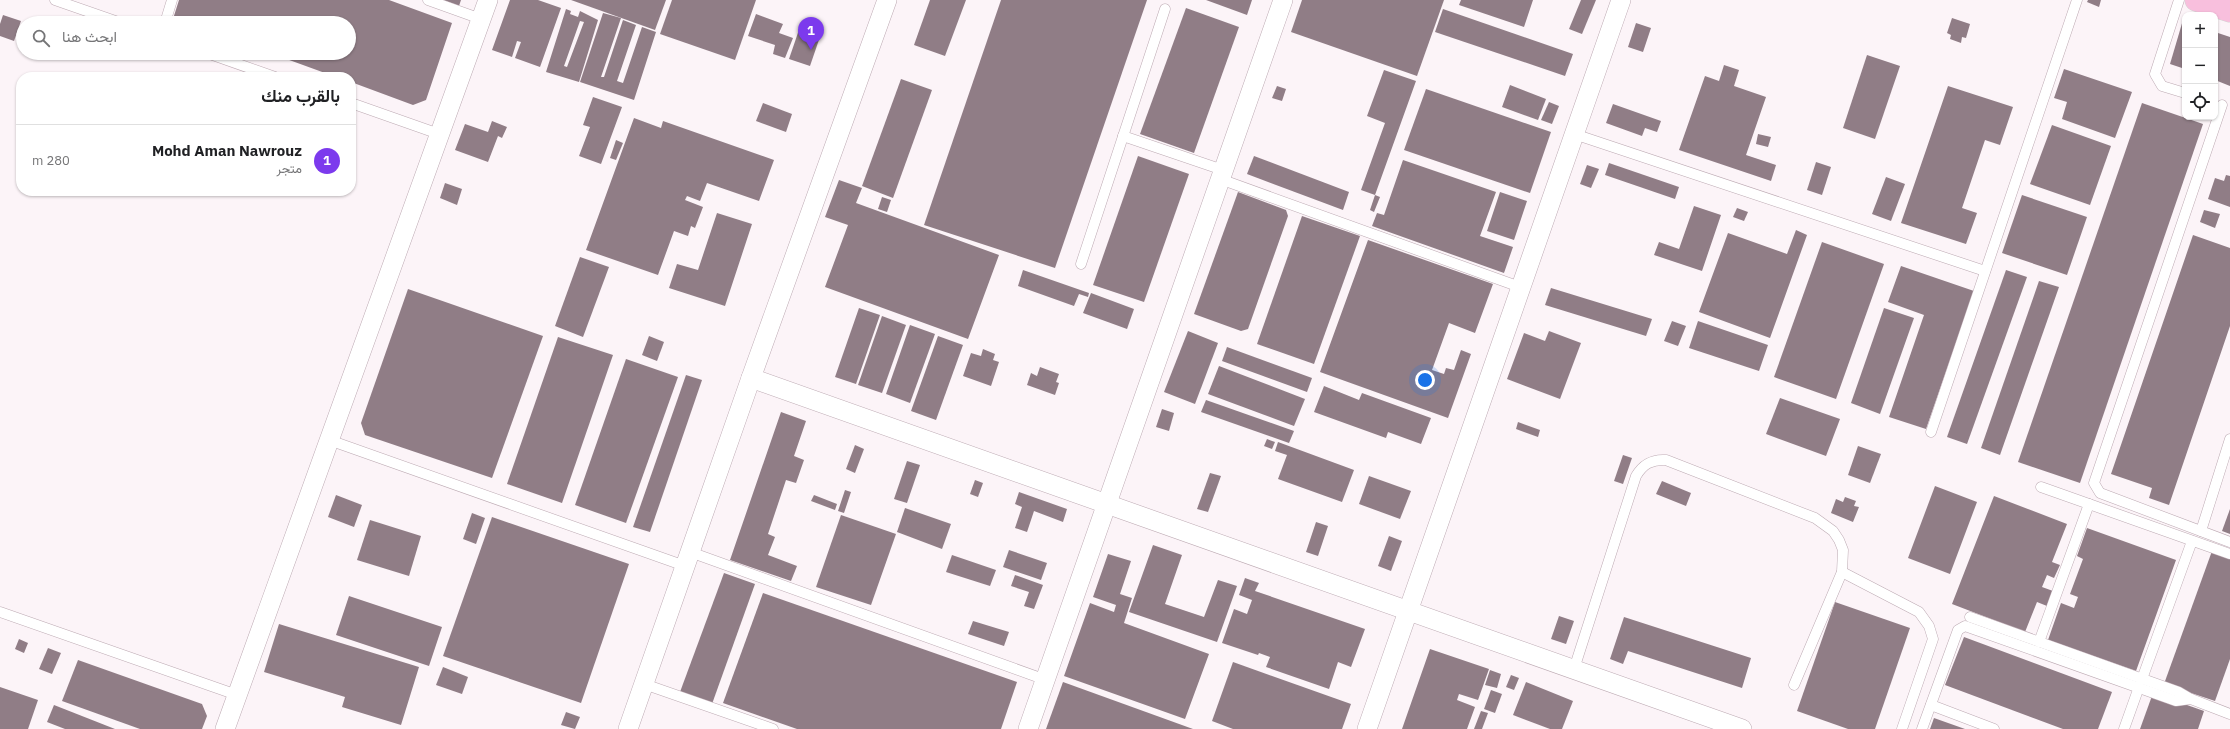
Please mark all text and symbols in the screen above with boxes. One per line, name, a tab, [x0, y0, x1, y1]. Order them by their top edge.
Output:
map controls	[2182, 12, 2218, 120]
button: +	[2182, 12, 2218, 48]
search box	[16, 16, 356, 60]
pin: 1	[798, 17, 824, 50]
icon: search	[30, 27, 52, 49]
text: ابحث هنا	[62, 27, 117, 46]
button: −	[2182, 48, 2218, 84]
button: locate	[2182, 84, 2218, 120]
text: بالقرب منك	[261, 85, 340, 107]
text: Mohd Aman Nawrouz	[152, 141, 302, 160]
text: 280 m	[32, 152, 70, 169]
text: 1	[323, 152, 331, 169]
text: متجر	[277, 160, 302, 177]
your location	[1415, 370, 1435, 390]

